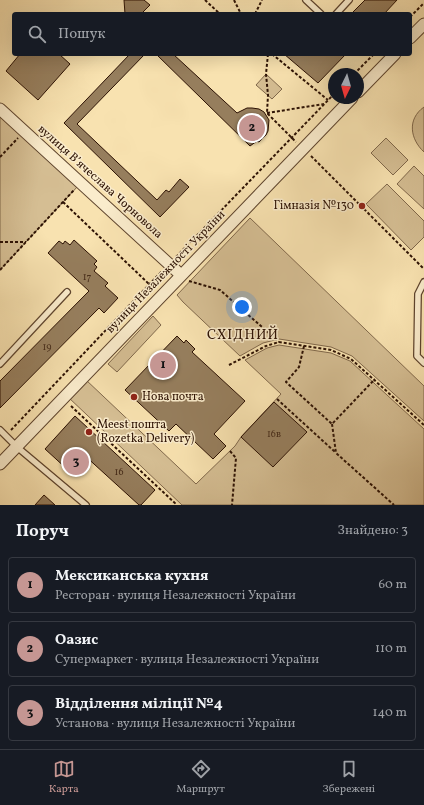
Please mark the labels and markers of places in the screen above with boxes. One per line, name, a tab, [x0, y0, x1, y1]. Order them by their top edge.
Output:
pin: 2	[239, 113, 265, 143]
place label: Гімназія №130	[273, 198, 354, 214]
marker: Гімназія №130	[357, 201, 367, 211]
pin: 1	[150, 350, 176, 380]
place label: Нова почта	[142, 389, 204, 405]
marker: Нова почта	[129, 392, 139, 402]
place label: Meest пошта (Rozetka Delivery)	[97, 417, 195, 447]
marker: Meest пошта (Rozetka Delivery)	[84, 427, 94, 437]
pin: 3	[63, 447, 89, 477]

